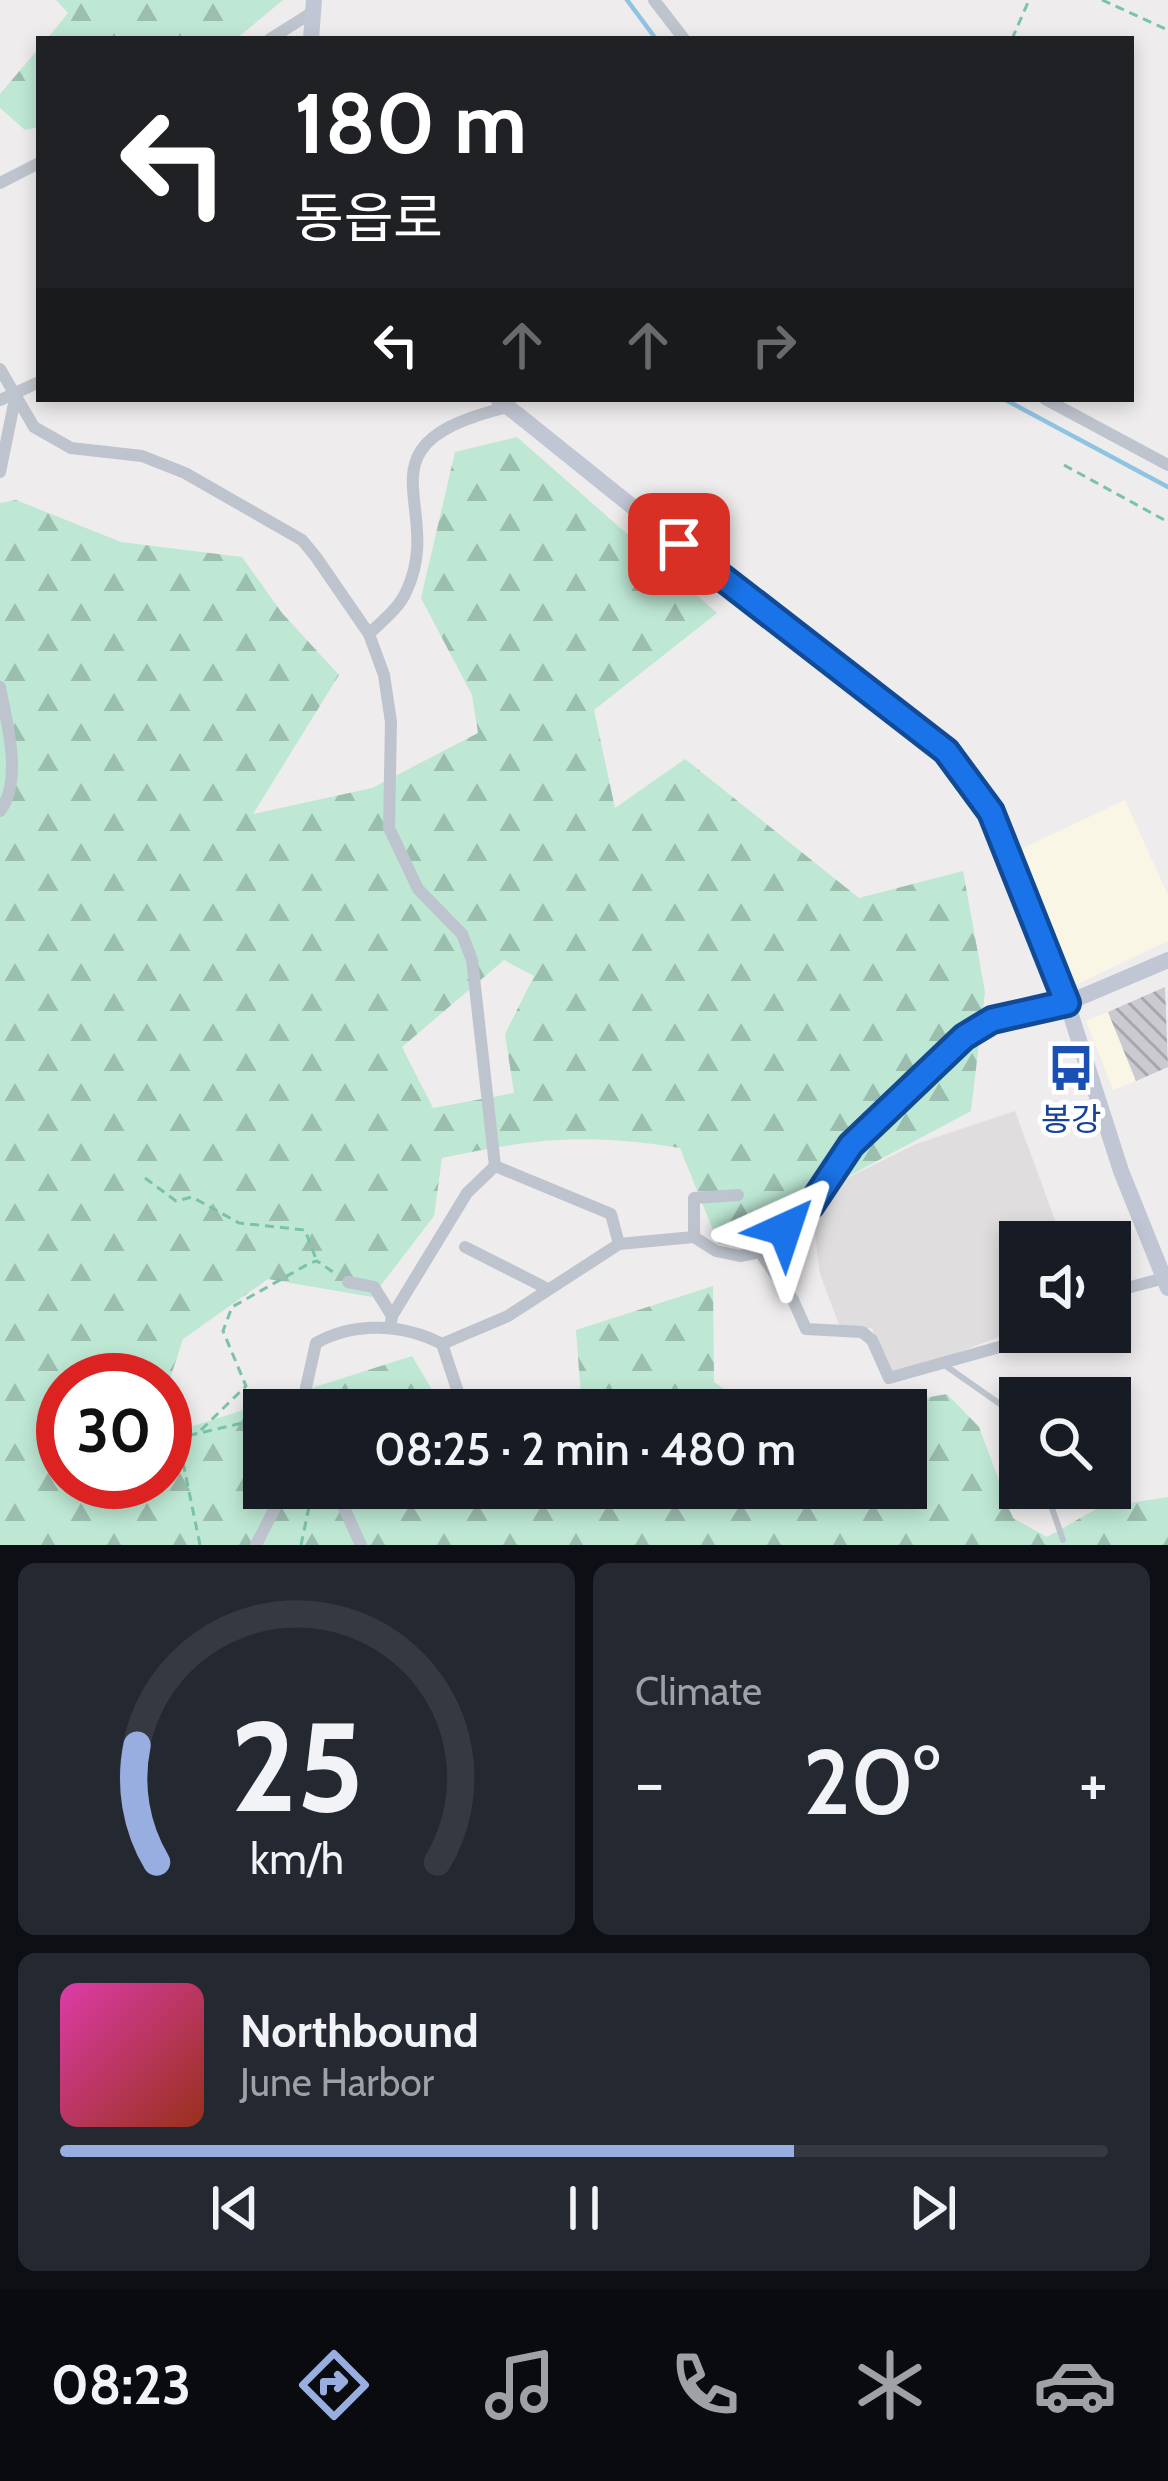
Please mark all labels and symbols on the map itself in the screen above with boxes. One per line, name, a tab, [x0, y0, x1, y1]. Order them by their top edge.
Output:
pin	[628, 493, 730, 595]
bus stop icon: 봉강	[1046, 1043, 1096, 1093]
place label: 봉강	[1041, 1099, 1101, 1139]
position arrow	[722, 1166, 848, 1292]
speed limit sign: 30	[36, 1353, 192, 1509]

